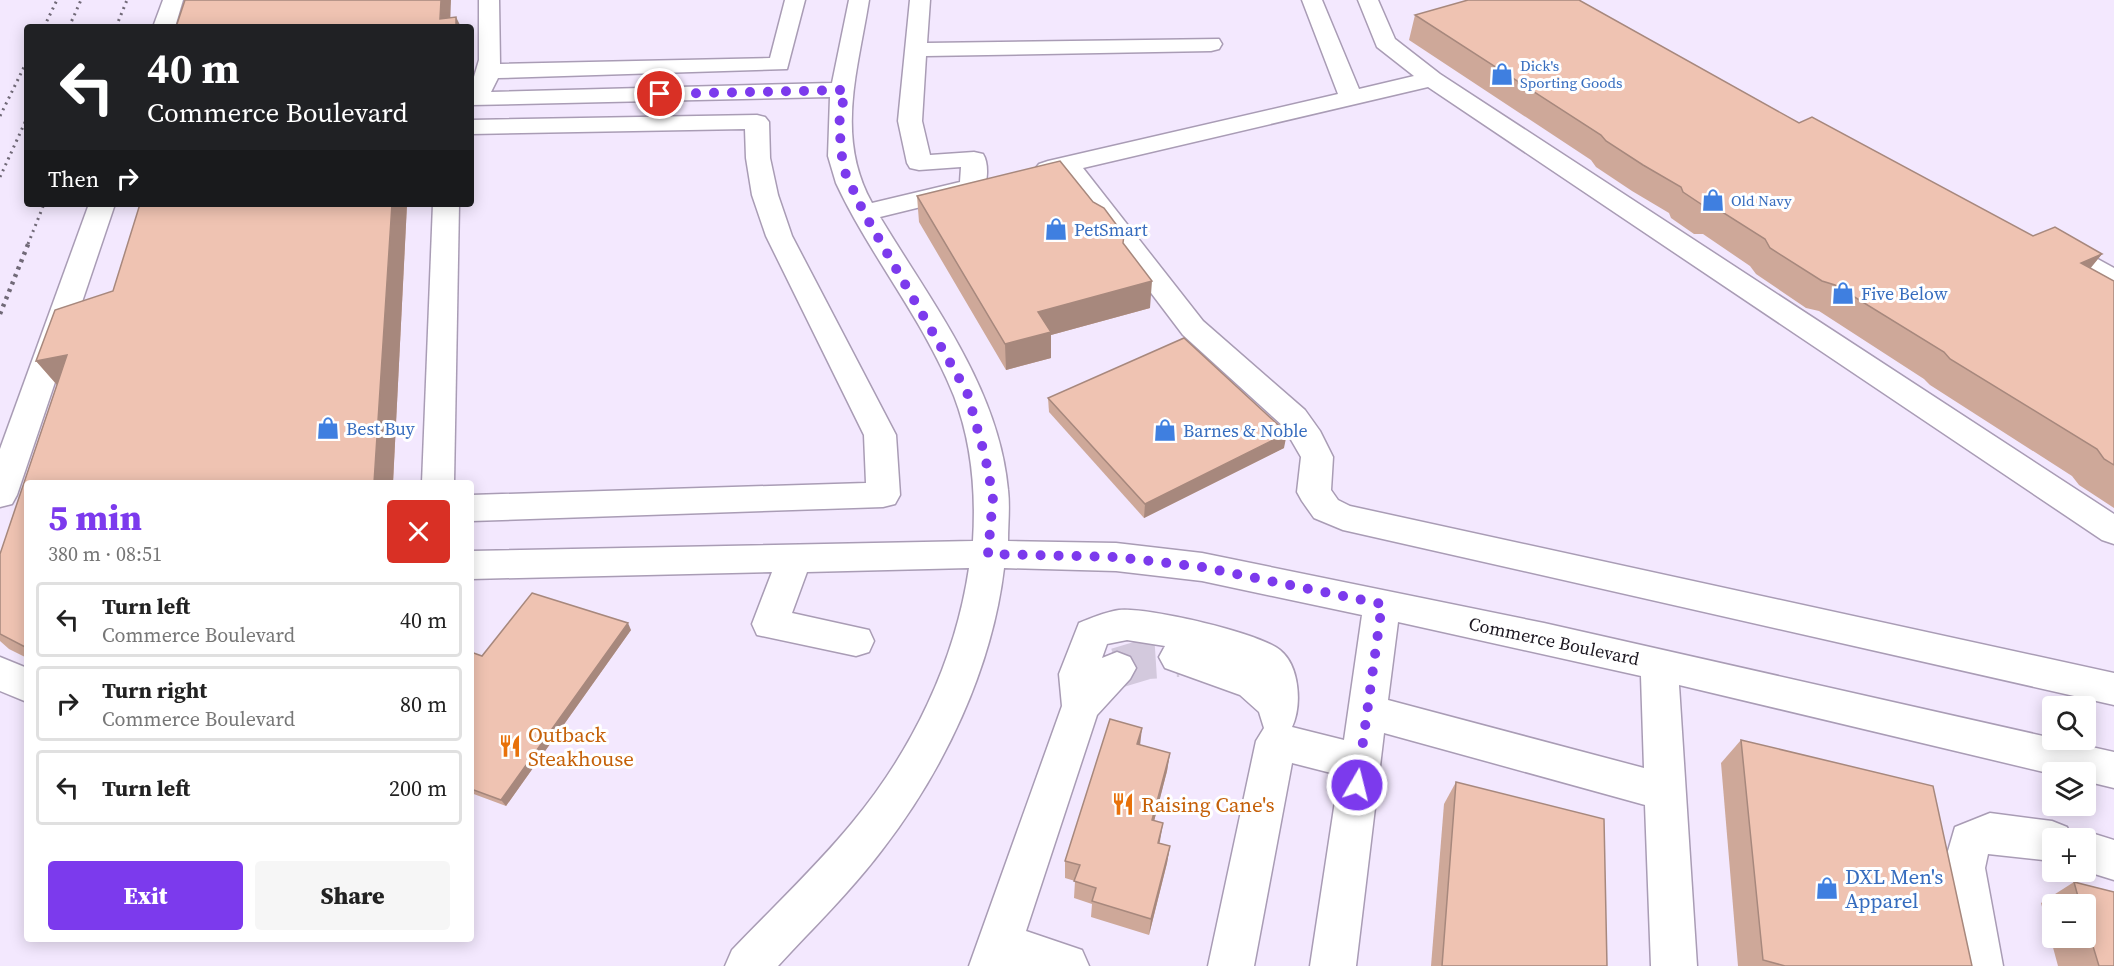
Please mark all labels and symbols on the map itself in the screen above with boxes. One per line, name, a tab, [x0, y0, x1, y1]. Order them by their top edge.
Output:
place label: Dick's Sporting Goods	[1520, 55, 1623, 93]
shop icon: Dick's Sporting Goods	[1489, 61, 1515, 87]
pin	[634, 68, 685, 119]
shop icon: Old Navy	[1700, 187, 1726, 213]
place label: Old Navy	[1731, 190, 1792, 211]
shop icon: PetSmart	[1043, 216, 1069, 242]
place label: PetSmart	[1074, 217, 1148, 242]
shop icon: Five Below	[1830, 280, 1856, 306]
place label: Five Below	[1861, 281, 1948, 306]
shop icon: Best Buy	[315, 415, 341, 441]
place label: Best Buy	[346, 416, 415, 441]
shop icon: Barnes & Noble	[1152, 417, 1178, 443]
place label: Barnes & Noble	[1183, 418, 1308, 443]
street label: Commerce Boulevard	[1466, 611, 1642, 671]
place label: Outback Steakhouse	[528, 720, 634, 773]
restaurant icon: Outback Steakhouse	[497, 733, 523, 759]
position arrow	[1325, 753, 1389, 817]
place label: Raising Cane's	[1141, 790, 1275, 819]
restaurant icon: Raising Cane's	[1110, 791, 1136, 817]
place label: DXL Men's Apparel	[1845, 862, 1943, 915]
shop icon: DXL Men's Apparel	[1814, 875, 1840, 901]

